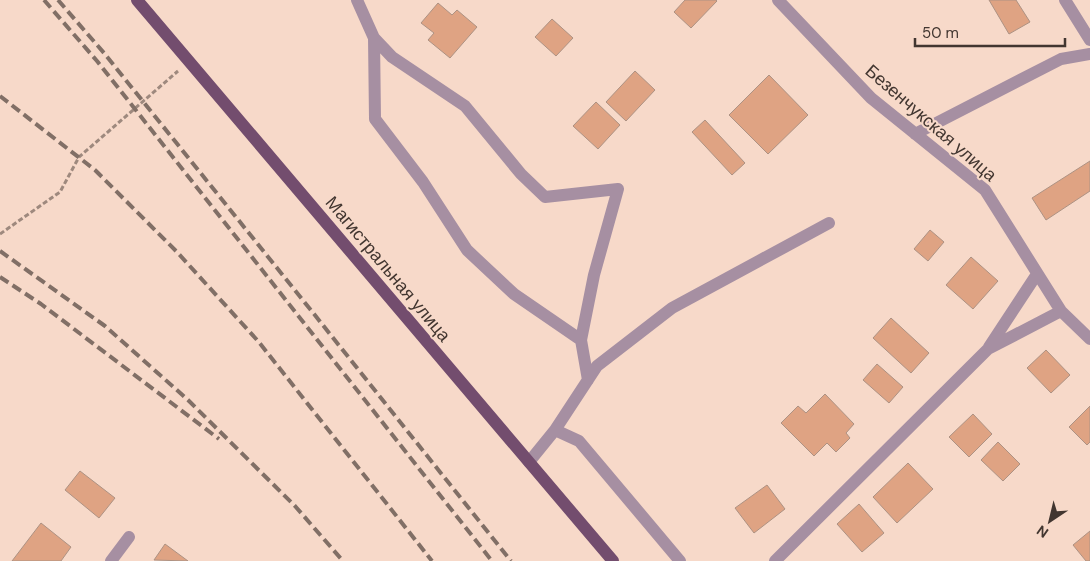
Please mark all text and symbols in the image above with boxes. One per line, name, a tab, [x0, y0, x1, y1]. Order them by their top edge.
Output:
scale bar	[915, 15, 1065, 47]
text: 50 m	[922, 23, 959, 43]
street label: Безенчукская улица	[860, 59, 1003, 188]
street label: Магистральная улица	[320, 191, 457, 348]
north arrow	[1025, 496, 1075, 546]
text: N	[1033, 521, 1052, 542]

